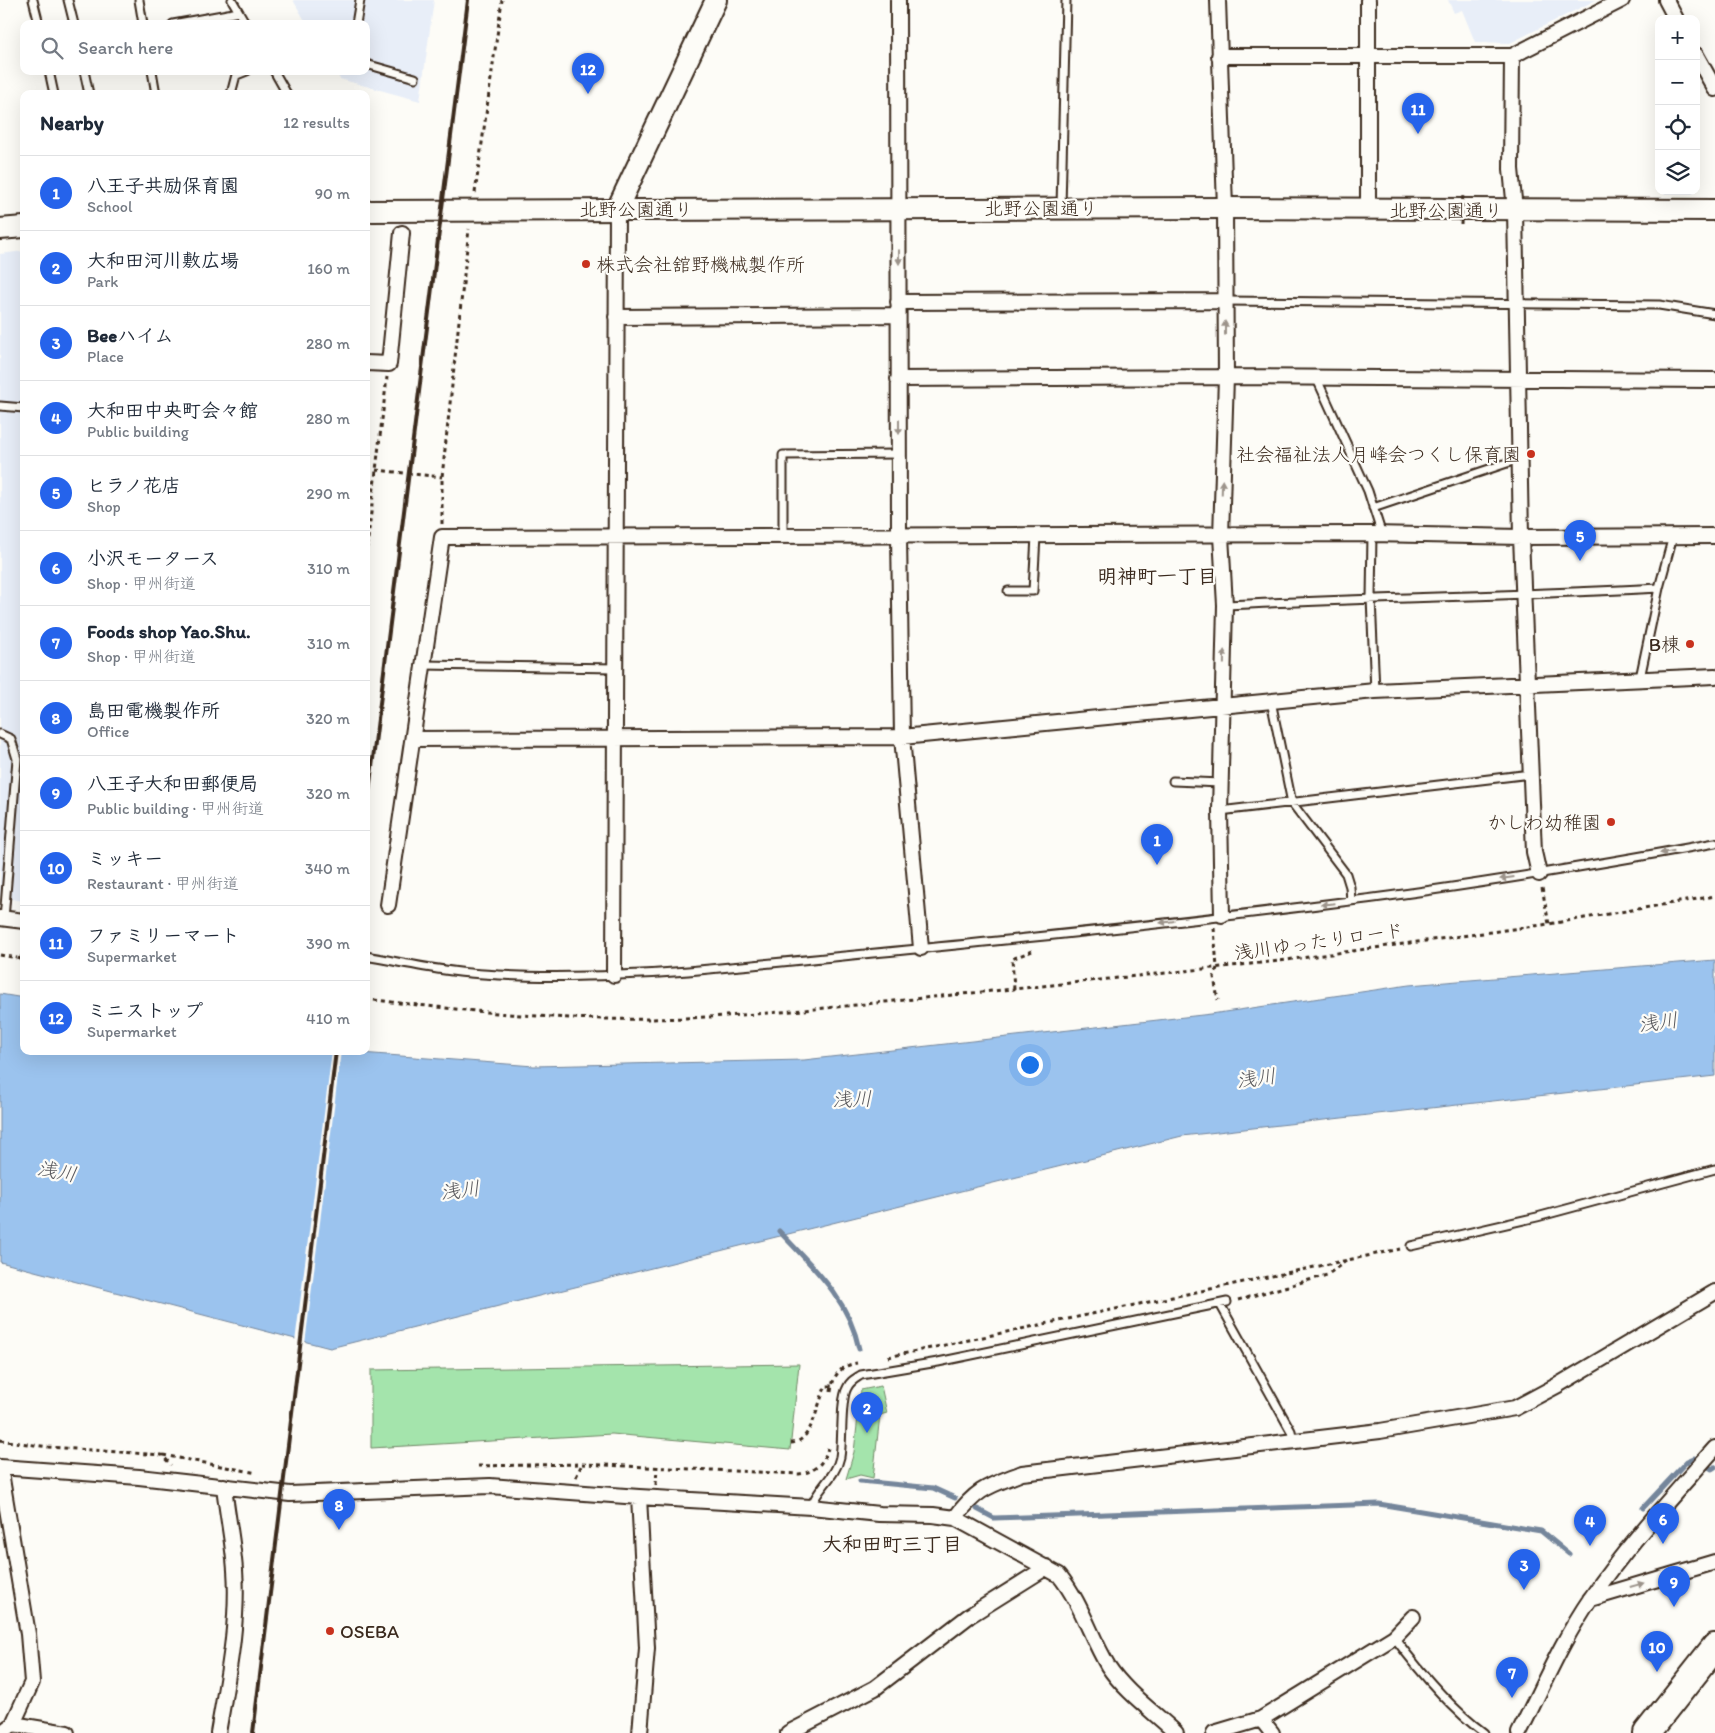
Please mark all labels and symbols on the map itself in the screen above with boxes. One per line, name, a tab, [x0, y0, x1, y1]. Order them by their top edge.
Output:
pin: 12	[572, 53, 604, 94]
pin: 11	[1402, 93, 1434, 134]
street label: 北野公園通り	[984, 197, 1098, 220]
street label: 北野公園通り	[579, 198, 693, 221]
street label: 北野公園通り	[1389, 199, 1503, 222]
one-way arrow	[895, 250, 903, 266]
place label: 株式会社舘野機械製作所	[596, 253, 805, 276]
marker: 株式会社舘野機械製作所	[580, 258, 592, 270]
one-way arrow	[1221, 320, 1229, 336]
one-way arrow	[895, 420, 903, 436]
place label: 社会福祉法人月峰会つくし保育園	[1236, 443, 1521, 466]
marker: 社会福祉法人月峰会つくし保育園	[1525, 448, 1537, 460]
one-way arrow	[1218, 479, 1226, 495]
pin: 5	[1564, 520, 1596, 561]
district label: 明神町一丁目	[1097, 564, 1217, 588]
place label: B棟	[1649, 633, 1680, 656]
marker: B棟	[1684, 638, 1696, 650]
one-way arrow	[1220, 648, 1228, 664]
place label: かしわ幼稚園	[1487, 811, 1601, 834]
marker: かしわ幼稚園	[1605, 816, 1617, 828]
pin: 1	[1141, 824, 1173, 865]
one-way arrow	[1659, 848, 1675, 856]
one-way arrow	[1498, 875, 1514, 883]
one-way arrow	[1320, 900, 1336, 908]
one-way arrow	[1159, 918, 1175, 926]
street label: 浅川ゆったりロード	[1233, 918, 1405, 965]
water label: 浅川	[1637, 1007, 1679, 1037]
your location	[1017, 1052, 1043, 1078]
water label: 浅川	[1235, 1063, 1277, 1093]
water label: 浅川	[832, 1086, 872, 1112]
water label: 浅川	[35, 1156, 79, 1186]
water label: 浅川	[439, 1176, 481, 1204]
pin: 2	[851, 1392, 883, 1433]
pin: 8	[323, 1489, 355, 1530]
pin: 6	[1647, 1503, 1679, 1544]
pin: 4	[1574, 1505, 1606, 1546]
district label: 大和田町三丁目	[822, 1532, 962, 1556]
pin: 3	[1508, 1549, 1540, 1590]
pin: 9	[1658, 1566, 1690, 1607]
one-way arrow	[1630, 1581, 1645, 1589]
place label: OSEBA	[340, 1620, 399, 1643]
marker: OSEBA	[324, 1625, 336, 1637]
pin: 10	[1641, 1631, 1673, 1672]
pin: 7	[1496, 1657, 1528, 1698]

